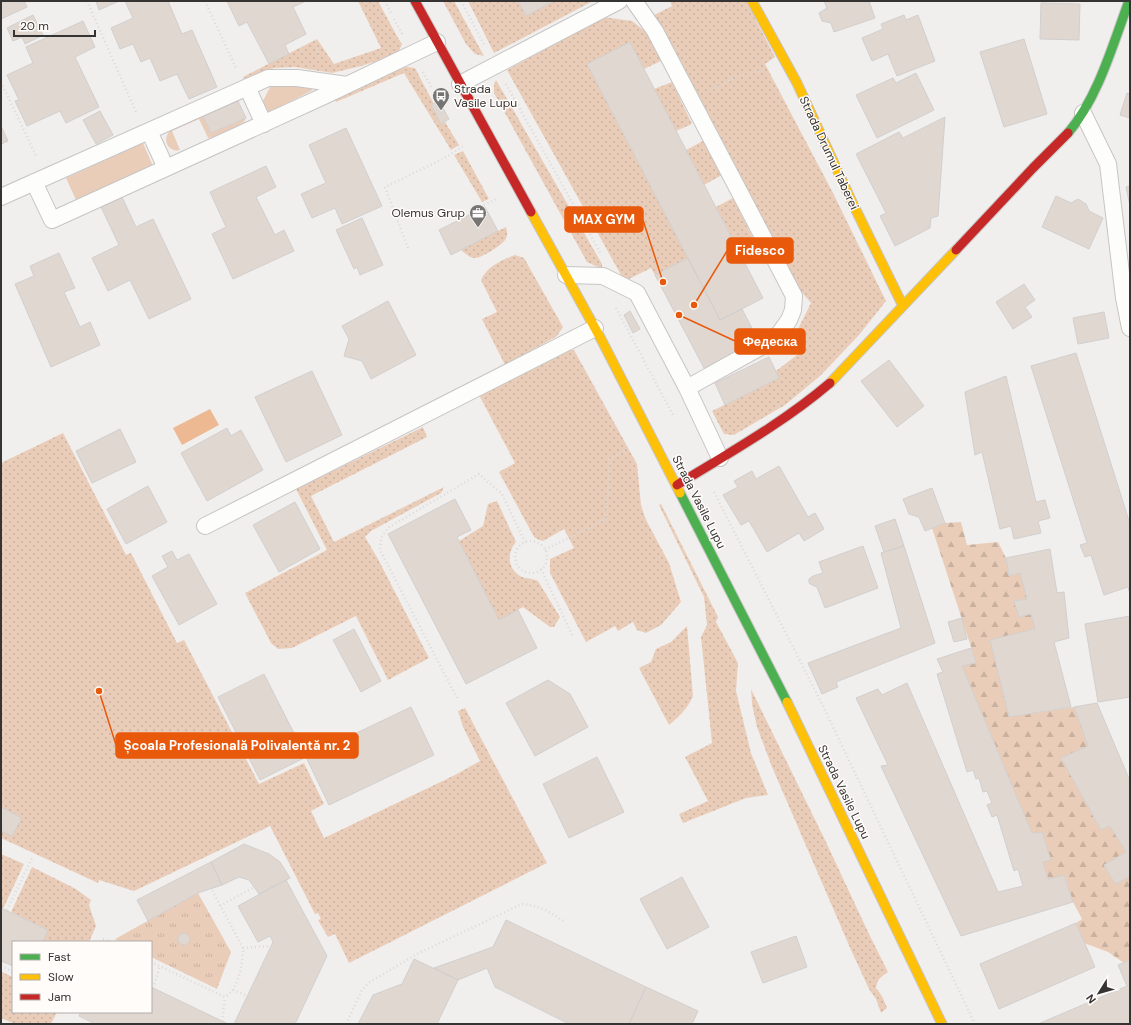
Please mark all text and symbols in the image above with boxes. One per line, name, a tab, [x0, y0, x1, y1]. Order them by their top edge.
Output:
scale bar	[14, 12, 95, 38]
text: 20 m	[20, 18, 49, 34]
place label: Strada Vasile Lupu	[454, 81, 517, 111]
bus stop icon: Strada Vasile Lupu	[431, 86, 451, 111]
street label: Strada Drumul Taberei	[796, 94, 862, 212]
office icon: Olemus Grup	[468, 203, 488, 228]
place label: Olemus Grup	[392, 205, 465, 221]
callout: MAX GYM	[565, 207, 643, 232]
text: MAX GYM	[573, 211, 635, 228]
callout: Fidesco	[727, 238, 793, 263]
text: Fidesco	[735, 242, 785, 259]
callout: Федеска	[735, 329, 805, 354]
text: Федеска	[743, 333, 798, 350]
street label: Strada Vasile Lupu	[669, 453, 730, 552]
callout: Școala Profesională Polivalentă nr. 2	[116, 733, 358, 758]
text: Școala Profesională Polivalentă nr. 2	[124, 737, 350, 754]
street label: Strada Vasile Lupu	[814, 742, 874, 842]
legend	[12, 941, 152, 1013]
text: Fast	[48, 949, 71, 965]
text: Slow	[48, 969, 74, 985]
north arrow	[1079, 973, 1119, 1013]
text: Jam	[48, 989, 71, 1005]
text: N	[1083, 992, 1099, 1006]

